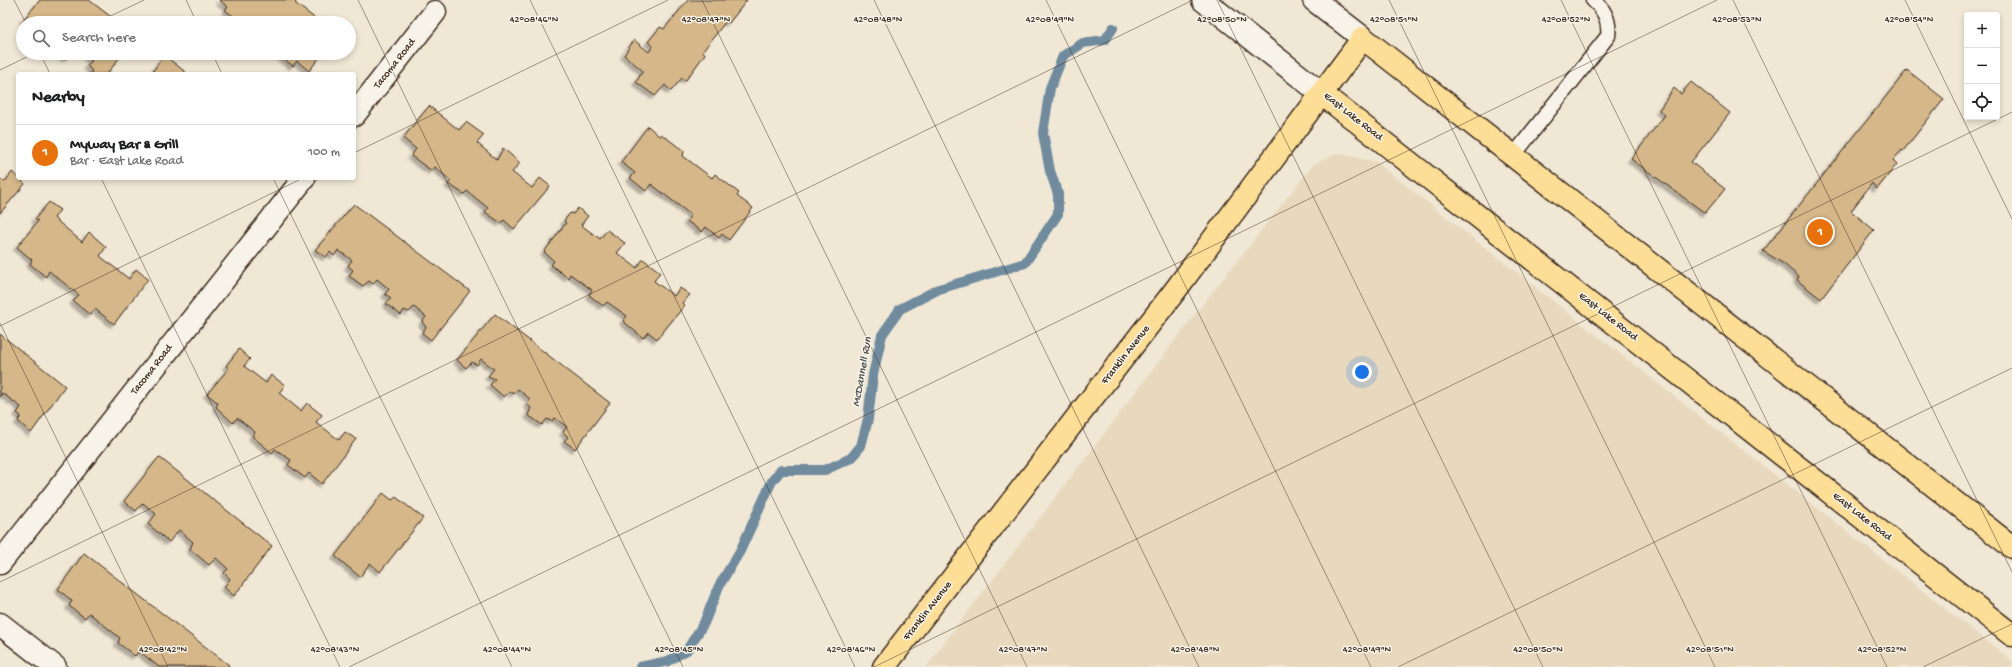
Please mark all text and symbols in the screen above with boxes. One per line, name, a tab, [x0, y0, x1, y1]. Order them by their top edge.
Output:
map controls	[1964, 12, 2000, 120]
button: +	[1964, 12, 2000, 48]
text: 42°08'46"N	[510, 14, 559, 26]
text: 42°08'47"N	[682, 14, 731, 26]
text: 42°08'48"N	[854, 14, 903, 26]
text: 42°08'49"N	[1026, 14, 1075, 26]
text: 42°08'50"N	[1197, 14, 1247, 26]
text: 42°08'51"N	[1370, 14, 1418, 26]
text: 42°08'52"N	[1542, 14, 1591, 26]
text: 42°08'53"N	[1713, 14, 1762, 26]
text: 42°08'54"N	[1885, 14, 1934, 26]
search box	[16, 16, 356, 60]
icon: search	[30, 27, 52, 49]
text: Search here	[62, 29, 136, 47]
street label: Tacoma Road	[371, 35, 419, 92]
button: −	[1964, 48, 2000, 84]
button: locate	[1964, 84, 2000, 120]
text: Nearby	[32, 88, 85, 108]
street label: East Lake Road	[1321, 90, 1386, 145]
text: Myway Bar & Grill	[70, 136, 179, 154]
text: 1	[42, 145, 48, 160]
text: 100 m	[308, 145, 340, 160]
text: Bar · East Lake Road	[70, 154, 183, 169]
pin: 1	[1807, 217, 1833, 247]
street label: East Lake Road	[1576, 290, 1641, 345]
street label: Franklin Avenue	[1099, 323, 1153, 388]
water label: McDannell Run	[850, 336, 876, 408]
street label: Tacoma Road	[128, 341, 176, 398]
your location	[1352, 362, 1372, 382]
street label: East Lake Road	[1830, 490, 1895, 545]
street label: Franklin Avenue	[901, 579, 955, 644]
text: 42°08'42"N	[139, 644, 188, 656]
text: 42°08'43"N	[311, 644, 360, 656]
text: 42°08'44"N	[483, 644, 531, 656]
text: 42°08'45"N	[655, 644, 704, 656]
text: 42°08'46"N	[827, 644, 876, 656]
text: 42°08'47"N	[999, 644, 1048, 656]
text: 42°08'48"N	[1171, 644, 1220, 656]
text: 42°08'49"N	[1343, 644, 1392, 656]
text: 42°08'50"N	[1513, 644, 1563, 656]
text: 42°08'51"N	[1686, 644, 1734, 656]
text: 42°08'52"N	[1858, 644, 1907, 656]

